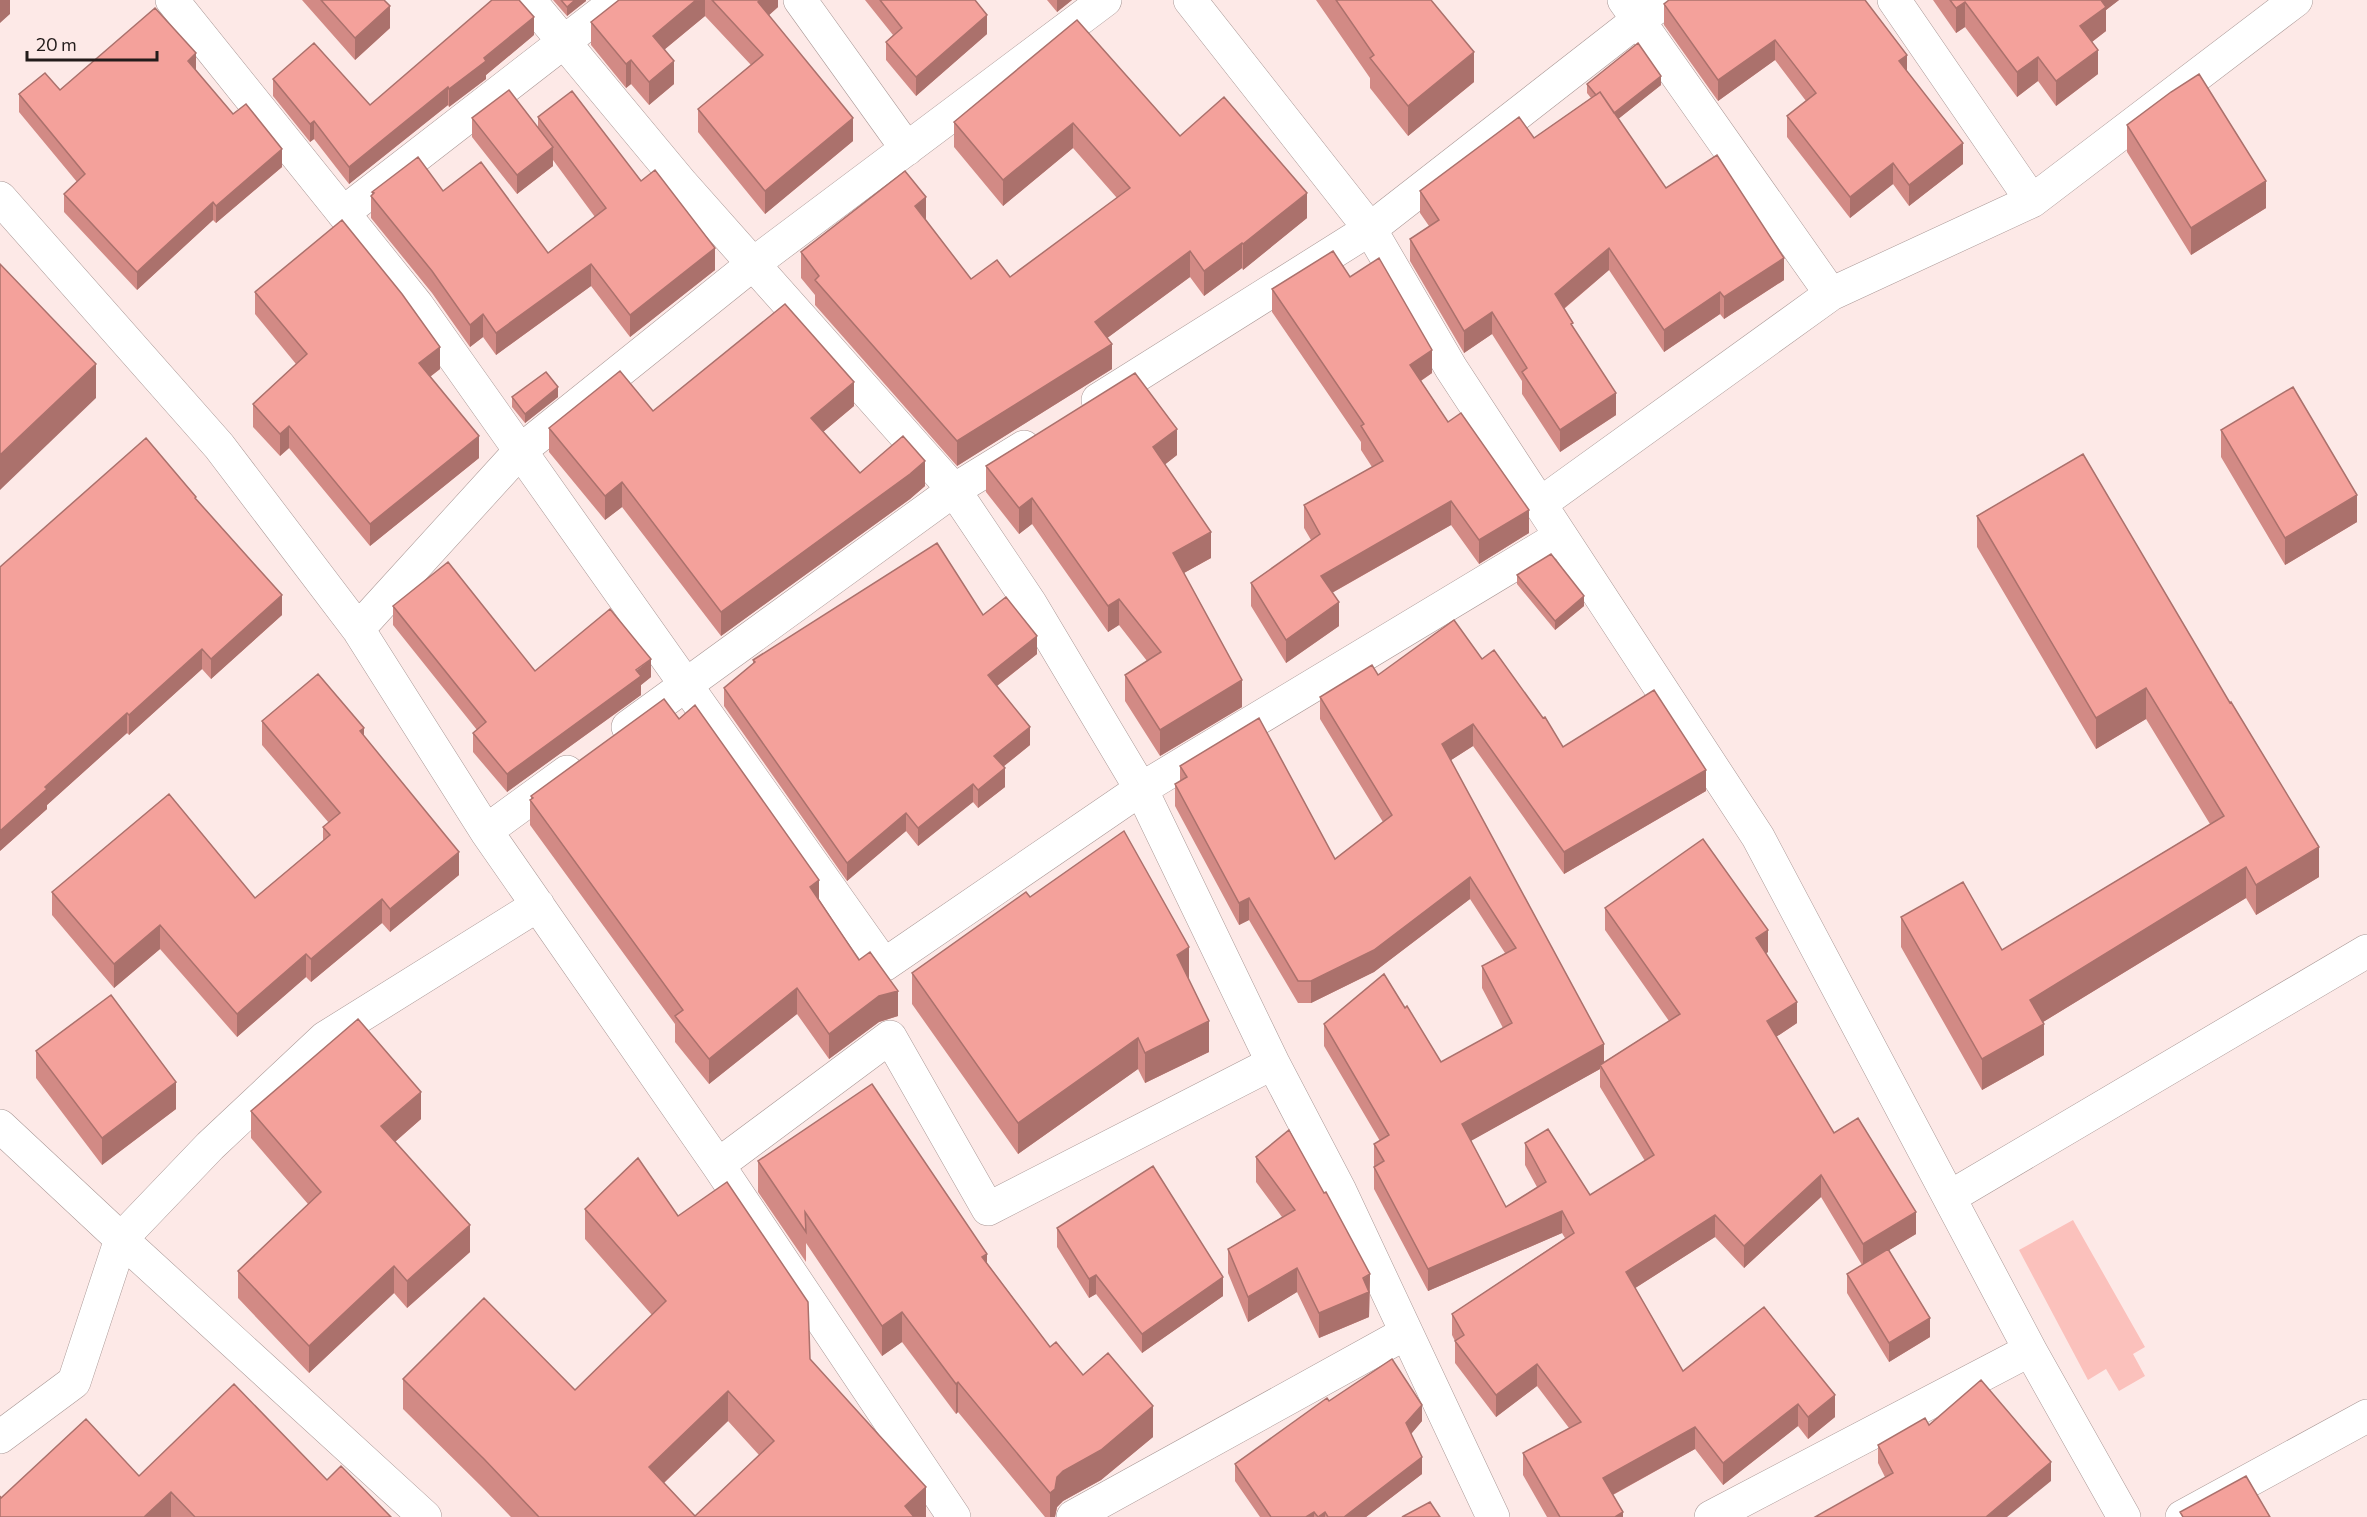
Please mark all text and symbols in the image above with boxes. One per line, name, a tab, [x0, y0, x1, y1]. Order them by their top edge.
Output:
scale bar	[27, 24, 158, 62]
text: 20 m	[36, 33, 77, 55]

